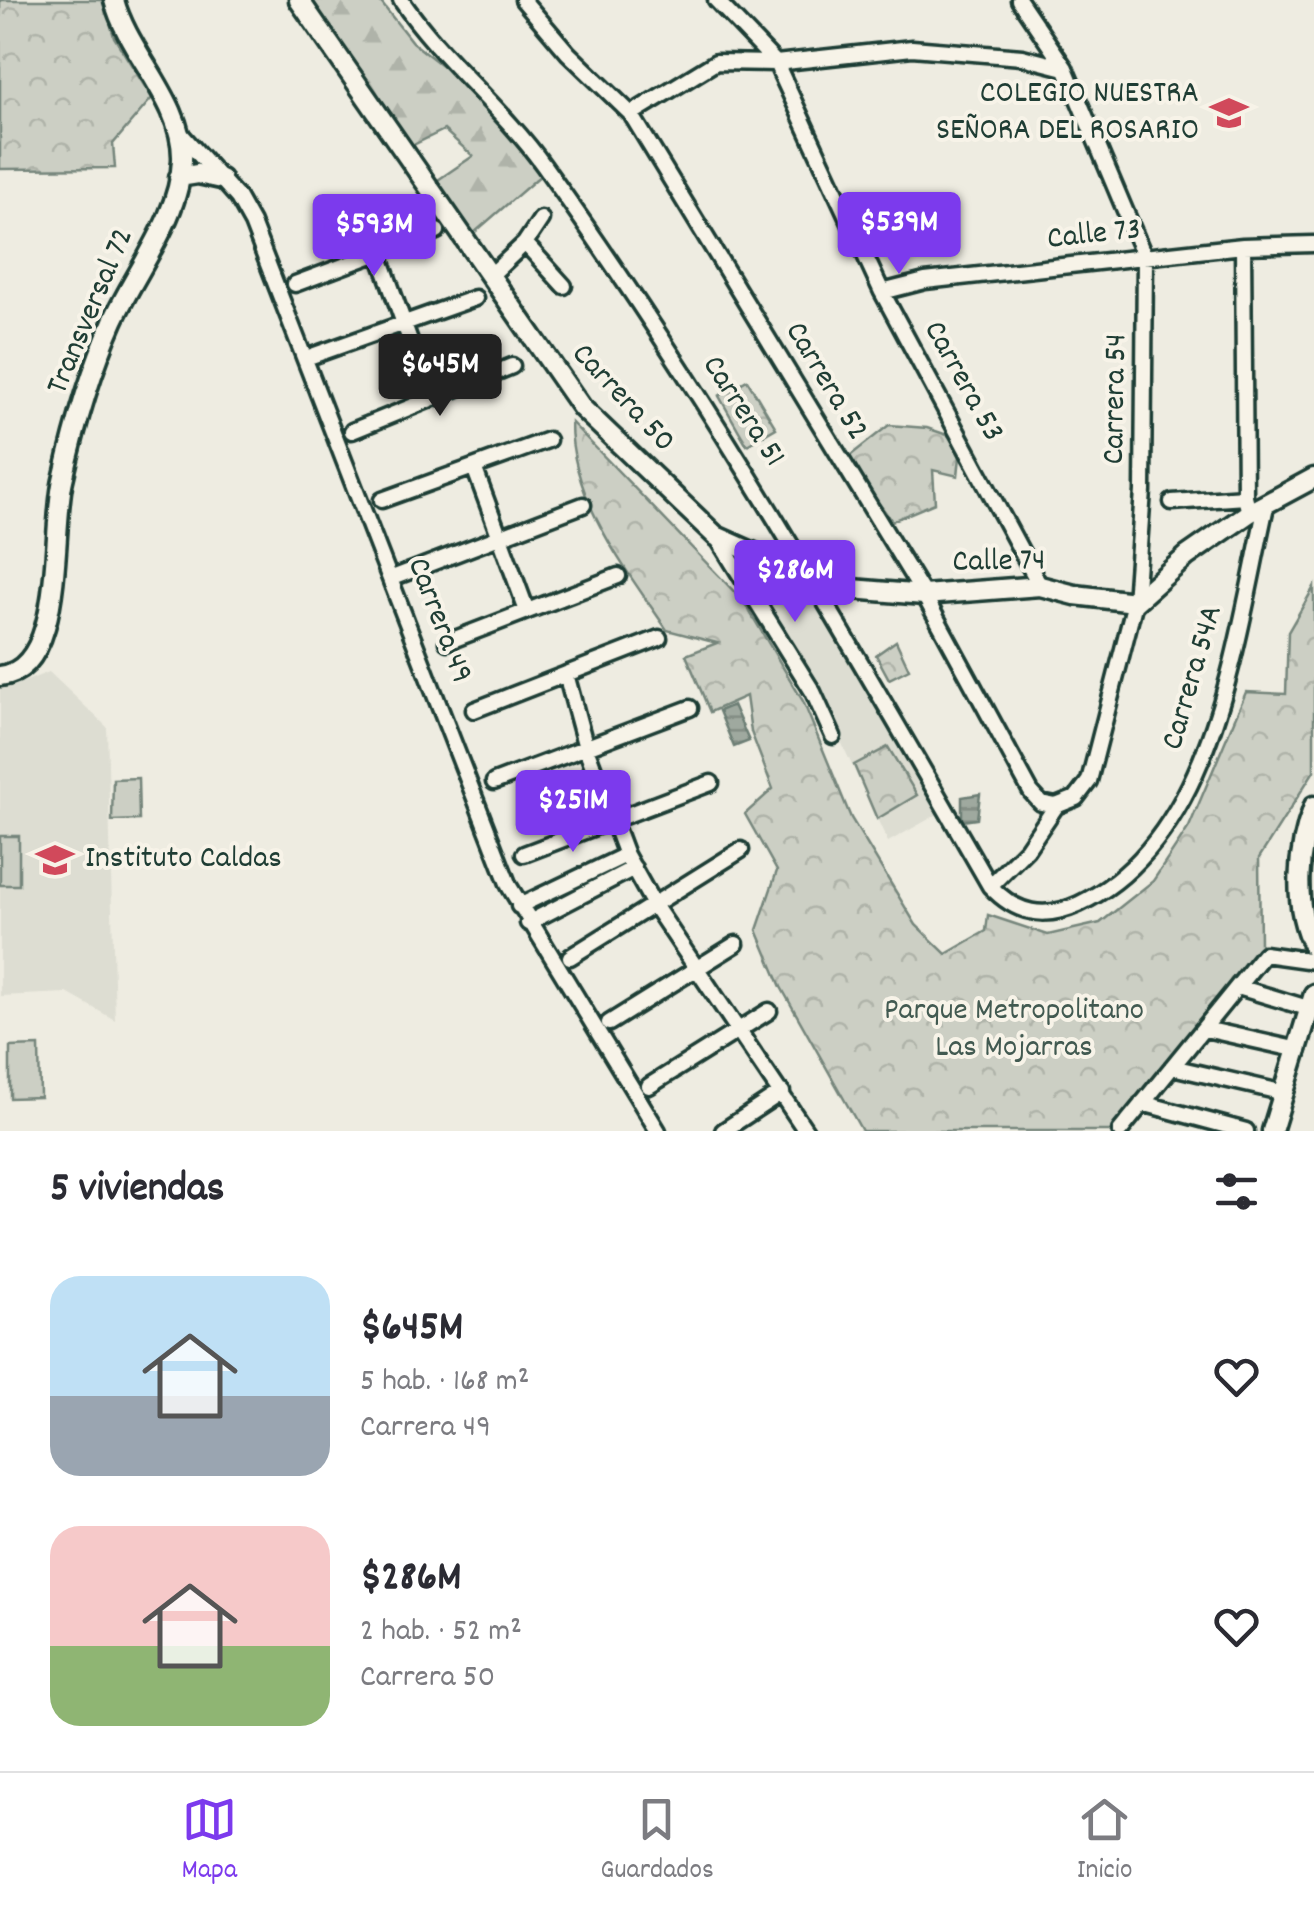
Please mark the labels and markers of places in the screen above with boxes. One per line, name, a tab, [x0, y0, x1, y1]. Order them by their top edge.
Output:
place label: COLEGIO NUESTRA SEÑORA DEL ROSARIO	[936, 72, 1199, 155]
school or university icon: COLEGIO NUESTRA SEÑORA DEL ROSARIO	[1208, 92, 1250, 134]
pin: $539M	[829, 192, 969, 277]
pin: $593M	[304, 194, 444, 279]
pin: $645M	[370, 334, 510, 419]
pin: $286M	[725, 540, 865, 625]
pin: $251M	[503, 770, 643, 855]
place label: Instituto Caldas	[85, 837, 282, 883]
school or university icon: Instituto Caldas	[34, 839, 76, 881]

